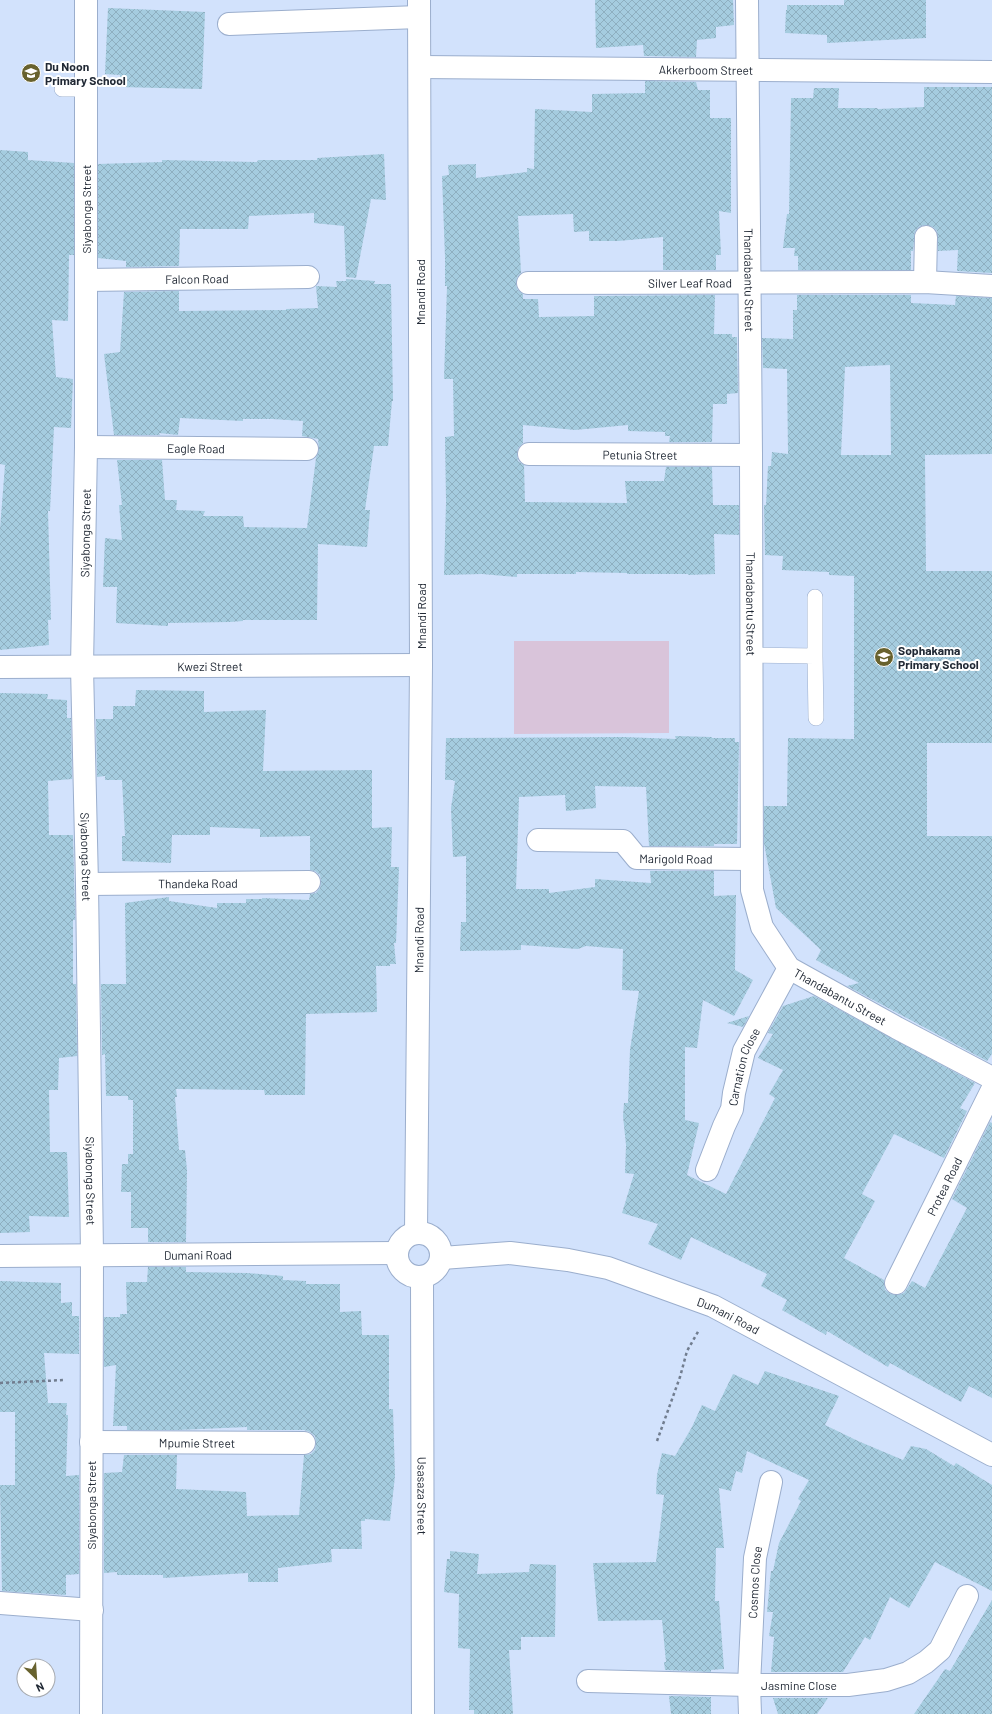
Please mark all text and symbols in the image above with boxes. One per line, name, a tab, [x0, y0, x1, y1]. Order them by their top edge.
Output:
place label: Du Noon Primary School	[45, 59, 126, 87]
school or university icon: Du Noon Primary School	[20, 62, 42, 84]
street label: Akkerboom Street	[659, 62, 753, 77]
street label: Siyabonga Street	[79, 165, 93, 253]
street label: Thandabantu Street	[742, 228, 757, 332]
street label: Mnandi Road	[413, 259, 427, 325]
street label: Falcon Road	[165, 271, 229, 286]
street label: Silver Leaf Road	[648, 275, 732, 290]
street label: Eagle Road	[167, 441, 225, 455]
street label: Petunia Street	[603, 447, 677, 462]
street label: Siyabonga Street	[77, 488, 93, 578]
street label: Thandabantu Street	[744, 552, 758, 656]
street label: Mnandi Road	[414, 583, 428, 649]
place label: Sophakama Primary School	[898, 643, 979, 671]
school or university icon: Sophakama Primary School	[873, 646, 895, 668]
street label: Kwezi Street	[177, 659, 243, 673]
street label: Siyabonga Street	[78, 812, 94, 901]
street label: Marigold Road	[639, 851, 713, 866]
street label: Thandeka Road	[158, 876, 238, 890]
street label: Mnandi Road	[411, 907, 426, 973]
street label: Thandabantu Street	[791, 965, 889, 1028]
street label: Carnation Close	[725, 1025, 762, 1107]
street label: Siyabonga Street	[83, 1136, 99, 1225]
street label: Protea Road	[924, 1155, 965, 1218]
street label: Dumani Road	[164, 1247, 232, 1262]
street label: Dumani Road	[695, 1294, 762, 1337]
street label: Mpumie Street	[159, 1435, 235, 1450]
street label: Usasaza Street	[415, 1457, 430, 1535]
street label: Siyabonga Street	[84, 1461, 98, 1549]
street label: Cosmos Close	[745, 1544, 764, 1619]
north arrow	[16, 1658, 56, 1698]
street label: Jasmine Close	[761, 1678, 837, 1692]
text: N	[34, 1680, 47, 1695]

